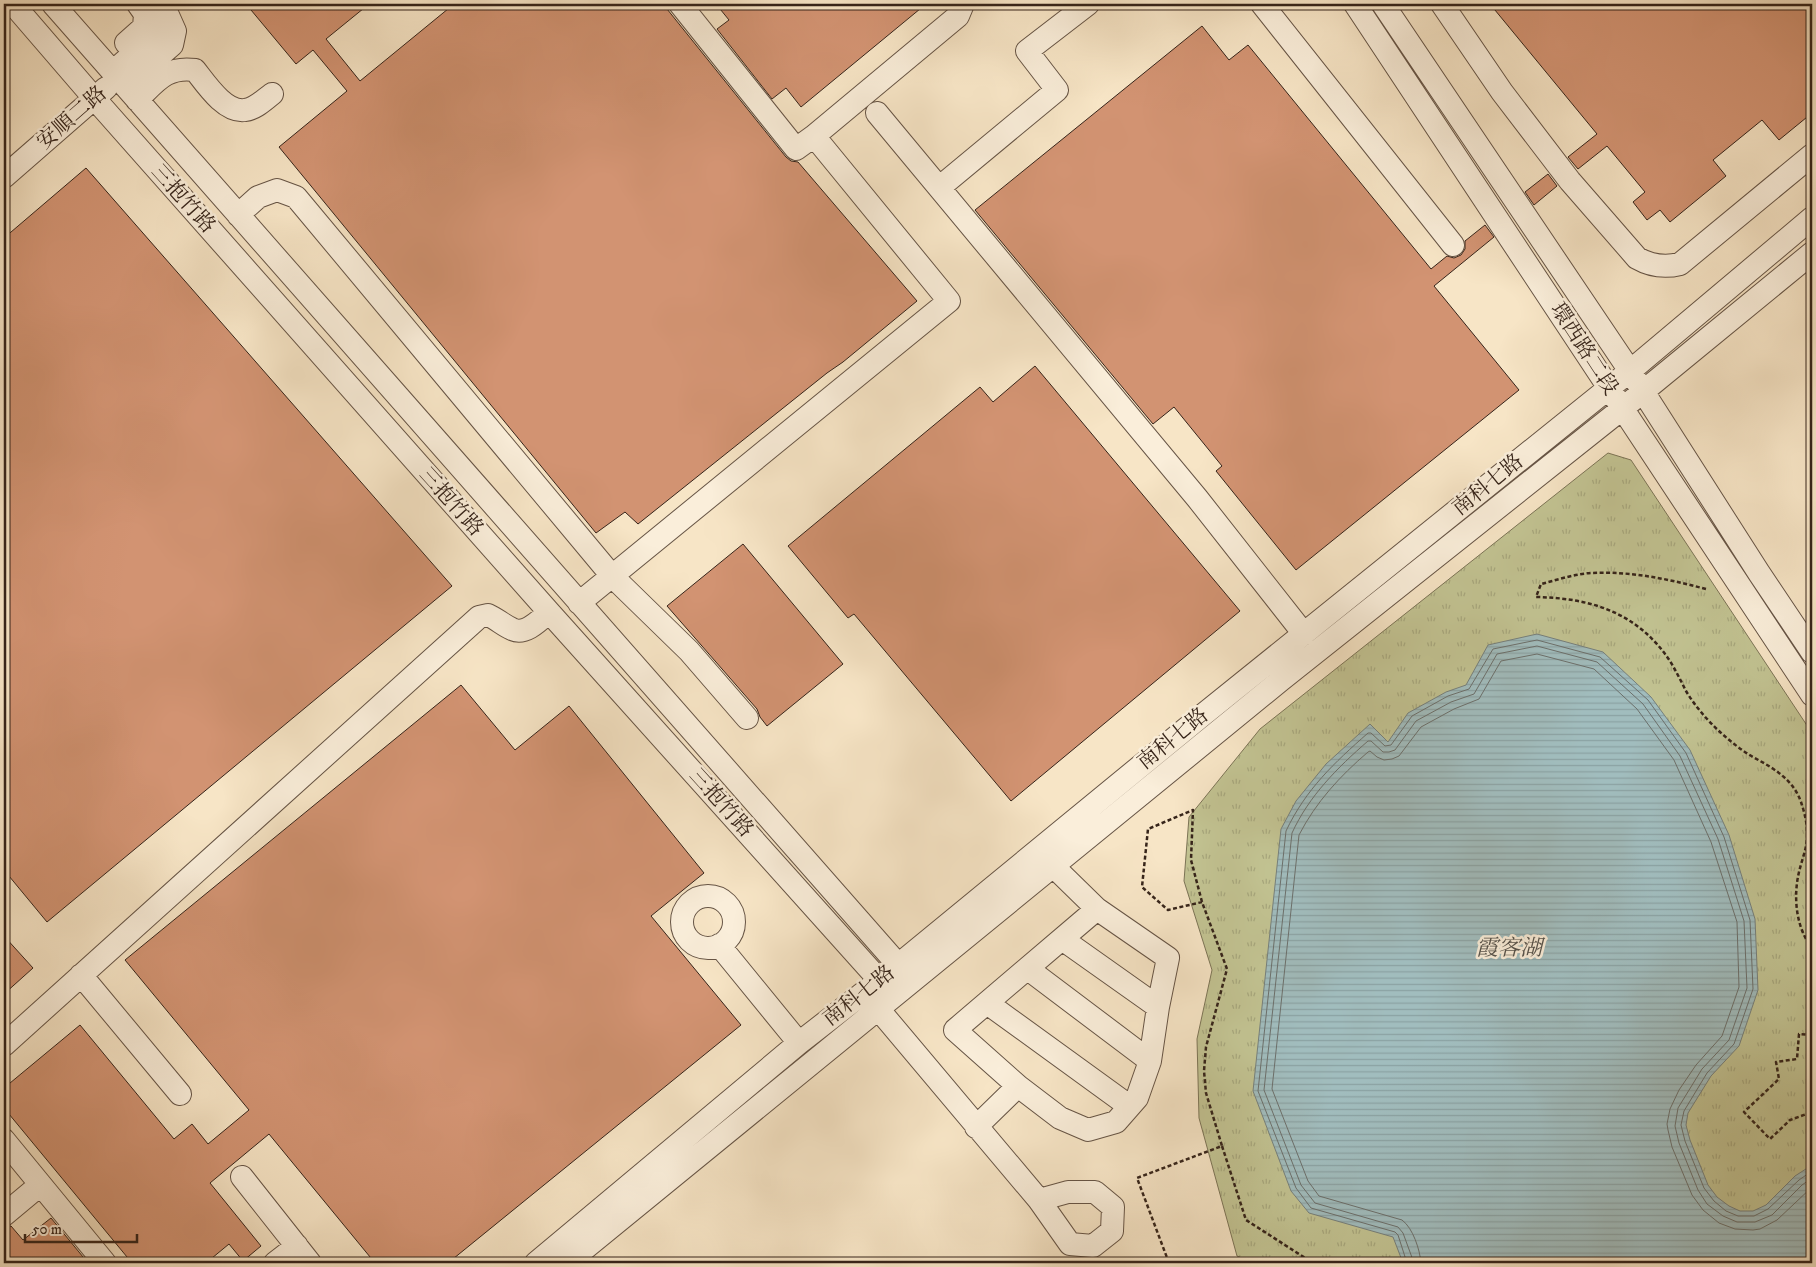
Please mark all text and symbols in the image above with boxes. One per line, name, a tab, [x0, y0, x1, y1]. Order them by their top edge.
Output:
street label: 安順二路	[32, 81, 112, 155]
street label: 三抱竹路	[145, 159, 221, 239]
street label: 環西路二段	[1545, 298, 1623, 400]
street label: 南科七路	[1447, 448, 1529, 522]
street label: 三抱竹路	[413, 462, 489, 542]
street label: 南科七路	[1132, 702, 1214, 776]
street label: 三抱竹路	[683, 763, 759, 843]
water label: 霞客湖	[1476, 935, 1546, 962]
street label: 南科七路	[818, 960, 900, 1032]
scale bar	[25, 1212, 138, 1244]
text: 50 m	[32, 1220, 62, 1239]

